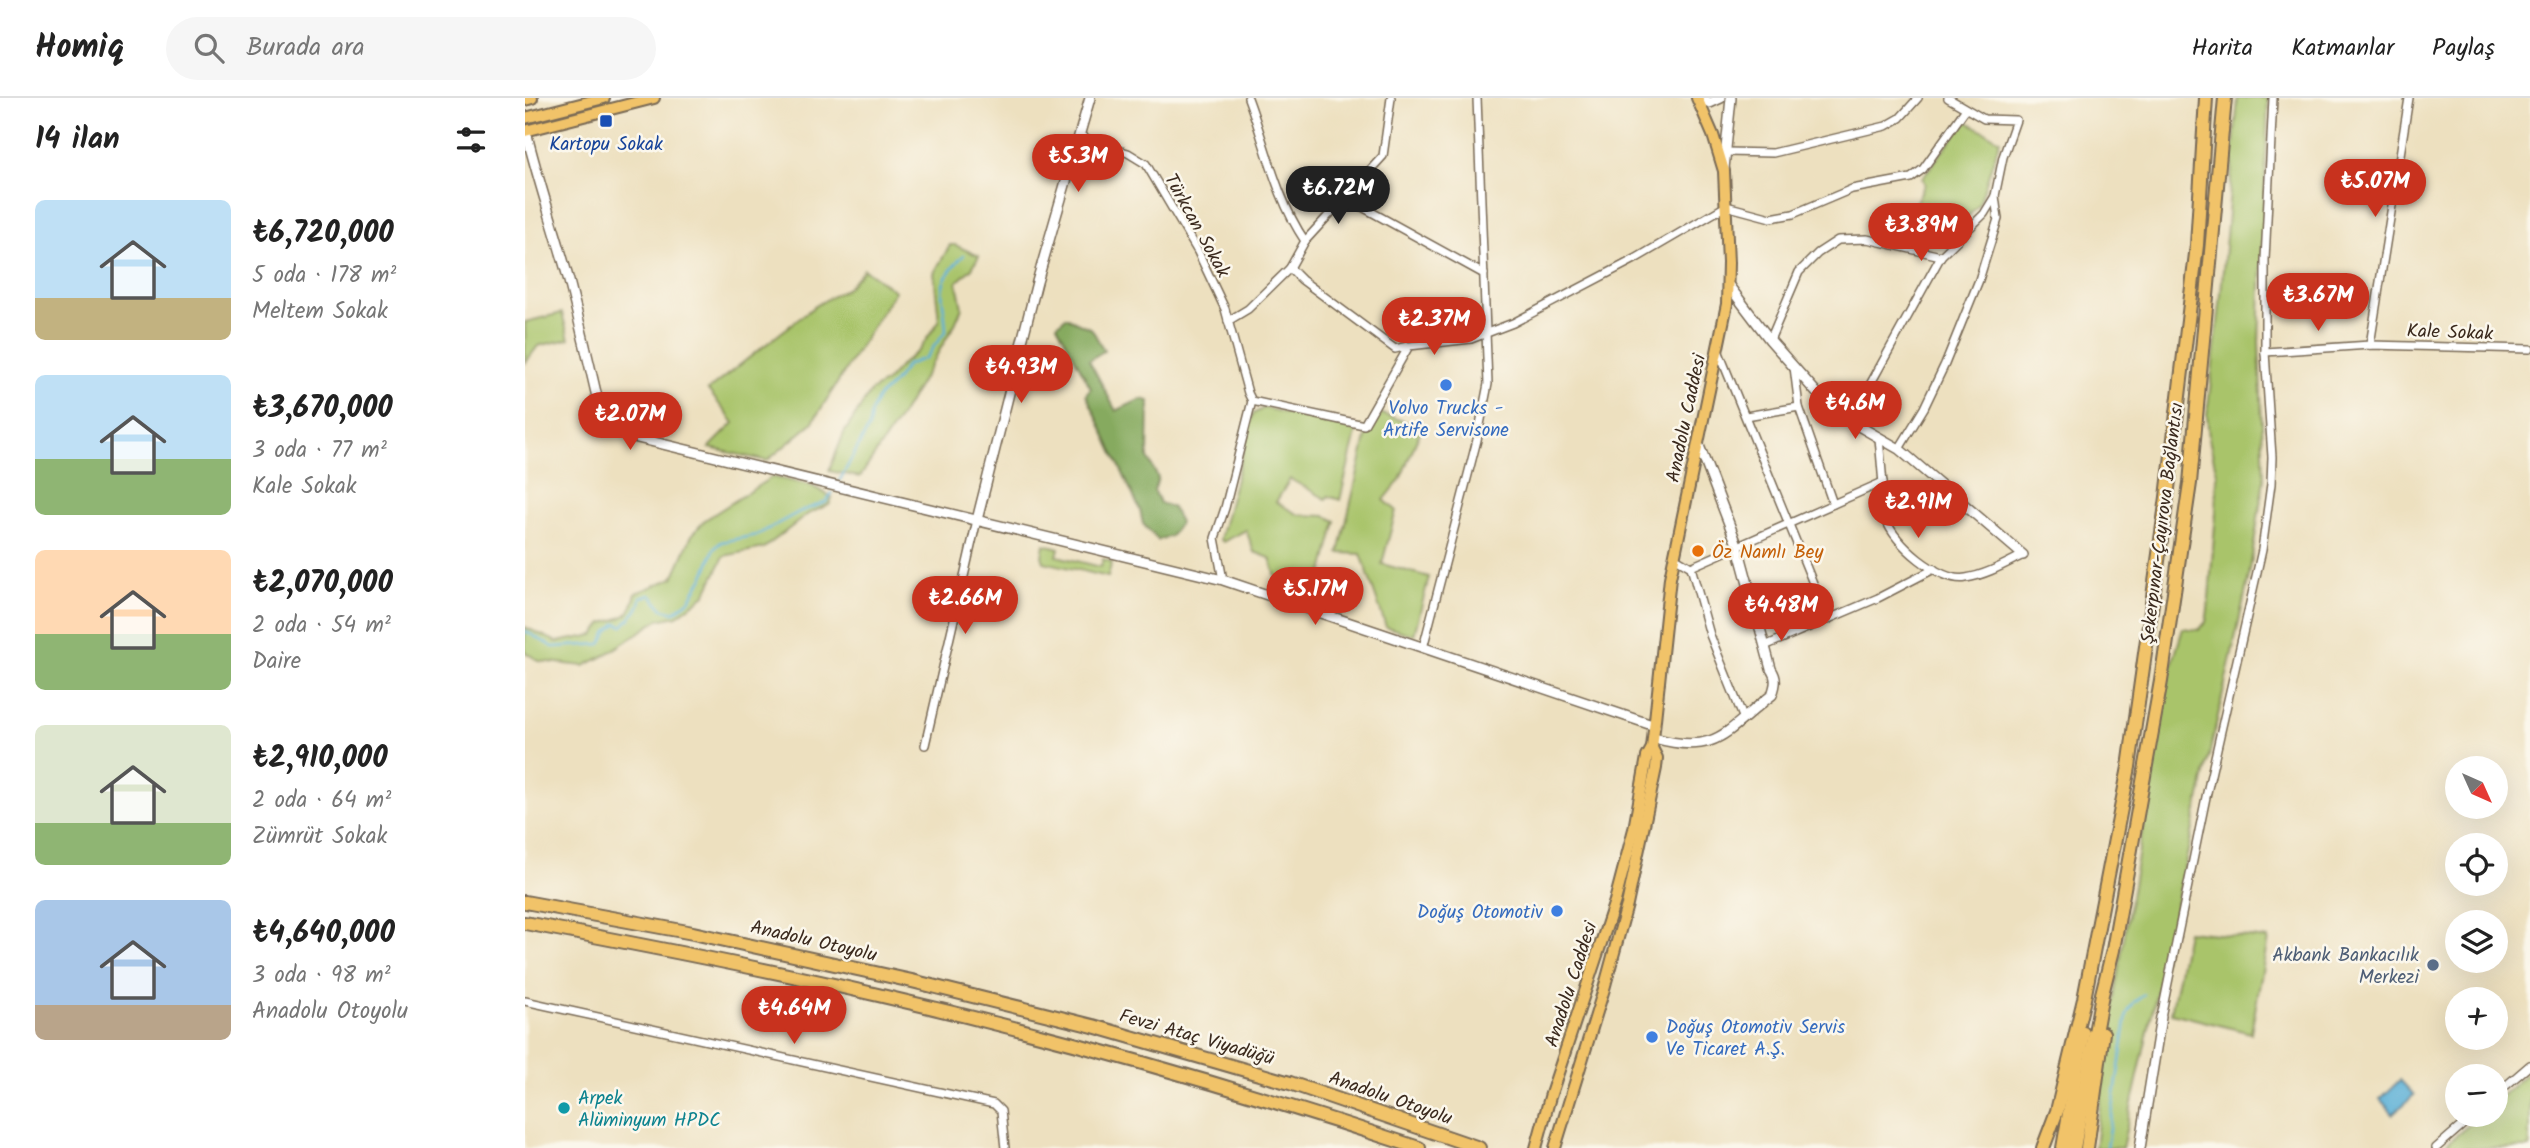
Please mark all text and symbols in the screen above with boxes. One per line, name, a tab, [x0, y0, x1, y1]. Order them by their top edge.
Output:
search box	[166, 17, 656, 80]
text: Homiq	[35, 22, 124, 75]
text: Burada ara	[246, 27, 365, 69]
icon: search	[190, 29, 228, 67]
text: Harita	[2192, 29, 2253, 68]
text: Katmanlar	[2291, 29, 2394, 68]
text: Paylaş	[2432, 29, 2495, 68]
marker: Kartopu Sokak	[598, 113, 614, 129]
text: 14 ilan	[35, 116, 120, 164]
icon: filters	[452, 121, 490, 159]
place label: Kartopu Sokak	[549, 130, 663, 160]
pin: ₺5.3M	[1029, 134, 1127, 194]
text: ₺5.3M	[1048, 139, 1108, 175]
pin: ₺5.07M	[2318, 159, 2432, 219]
text: ₺5.07M	[2340, 164, 2410, 200]
pin: ₺6.72M	[1281, 166, 1395, 226]
street label: Türkcan Sokak	[1155, 168, 1237, 284]
text: ₺6.72M	[1302, 171, 1374, 207]
pin: ₺3.89M	[1864, 204, 1978, 263]
text: ₺3.89M	[1884, 208, 1958, 244]
text: ₺6,720,000	[252, 210, 394, 258]
icon: home	[91, 228, 175, 312]
text: 5 oda · 178 m²	[252, 258, 396, 294]
pin: ₺3.67M	[2261, 274, 2375, 333]
text: ₺3.67M	[2282, 278, 2354, 314]
text: Meltem Sokak	[252, 294, 388, 330]
pin: ₺2.37M	[1377, 298, 1491, 357]
text: ₺2.37M	[1398, 302, 1470, 338]
street label: Kale Sokak	[2406, 317, 2494, 350]
pin: ₺4.93M	[964, 345, 1078, 405]
text: ₺4.93M	[985, 350, 1057, 386]
street label: Anadolu Caddesi	[1659, 350, 1716, 485]
marker: Volvo Trucks - Artife Servisone	[1438, 377, 1454, 393]
pin: ₺4.6M	[1806, 382, 1904, 441]
text: ₺3,670,000	[252, 385, 393, 433]
text: ₺4.6M	[1825, 386, 1885, 422]
pin: ₺2.07M	[573, 392, 687, 452]
place label: Volvo Trucks - Artife Servisone	[1383, 394, 1509, 446]
text: ₺2.07M	[594, 397, 666, 433]
street label: Şekerpınar-Çayırova Bağlantısı	[2133, 401, 2193, 646]
icon: home	[91, 403, 175, 487]
text: 3 oda · 77 m²	[252, 433, 387, 469]
text: Kale Sokak	[252, 469, 357, 505]
pin: ₺2.91M	[1861, 480, 1975, 540]
text: ₺2.91M	[1884, 485, 1952, 521]
place label: Öz Namlı Bey	[1712, 538, 1824, 568]
marker: Öz Namlı Bey	[1690, 543, 1706, 559]
text: ₺2,070,000	[252, 560, 393, 608]
pin: ₺5.17M	[1258, 568, 1372, 627]
text: ₺5.17M	[1283, 572, 1347, 608]
pin: ₺2.66M	[908, 576, 1022, 636]
icon: home	[91, 578, 175, 662]
text: ₺2.66M	[928, 581, 1002, 617]
pin: ₺4.48M	[1724, 584, 1838, 643]
text: ₺4.48M	[1744, 588, 1818, 624]
text: 2 oda · 54 m²	[252, 608, 391, 644]
text: Daire	[252, 644, 301, 680]
text: ₺2,910,000	[252, 735, 388, 783]
icon: home	[91, 753, 175, 837]
north arrow	[2445, 756, 2508, 819]
map controls	[2445, 756, 2508, 1127]
text: 2 oda · 64 m²	[252, 783, 391, 819]
text: Zümrüt Sokak	[252, 819, 387, 855]
button: locate	[2445, 833, 2508, 896]
place label: Doğuş Otomotiv	[1417, 898, 1544, 928]
marker: Doğuş Otomotiv	[1549, 903, 1565, 919]
text: ₺4,640,000	[252, 910, 395, 958]
button: layers	[2445, 910, 2508, 973]
street label: Anadolu Otoyolu	[747, 913, 880, 971]
street label: Anadolu Caddesi	[1537, 917, 1607, 1051]
icon: home	[91, 928, 175, 1012]
place label: Akbank Bankacılık Merkezi	[2272, 941, 2420, 993]
marker: Akbank Bankacılık Merkezi	[2425, 957, 2441, 973]
text: 3 oda · 98 m²	[252, 958, 391, 994]
pin: ₺4.64M	[737, 986, 851, 1046]
button: +	[2445, 987, 2508, 1050]
text: ₺4.64M	[757, 991, 831, 1027]
text: Anadolu Otoyolu	[252, 994, 408, 1030]
street label: Fevzi Ataç Viyadüğü	[1115, 1001, 1277, 1074]
place label: Doğuş Otomotiv Servis Ve Ticaret A.Ş.	[1666, 1013, 1845, 1065]
marker: Doğuş Otomotiv Servis Ve Ticaret A.Ş.	[1644, 1029, 1660, 1045]
street label: Anadolu Otoyolu	[1324, 1064, 1456, 1134]
button: −	[2445, 1064, 2508, 1127]
place label: Arpek Alüminyum HPDC	[578, 1084, 721, 1136]
marker: Arpek Alüminyum HPDC	[556, 1100, 572, 1116]

